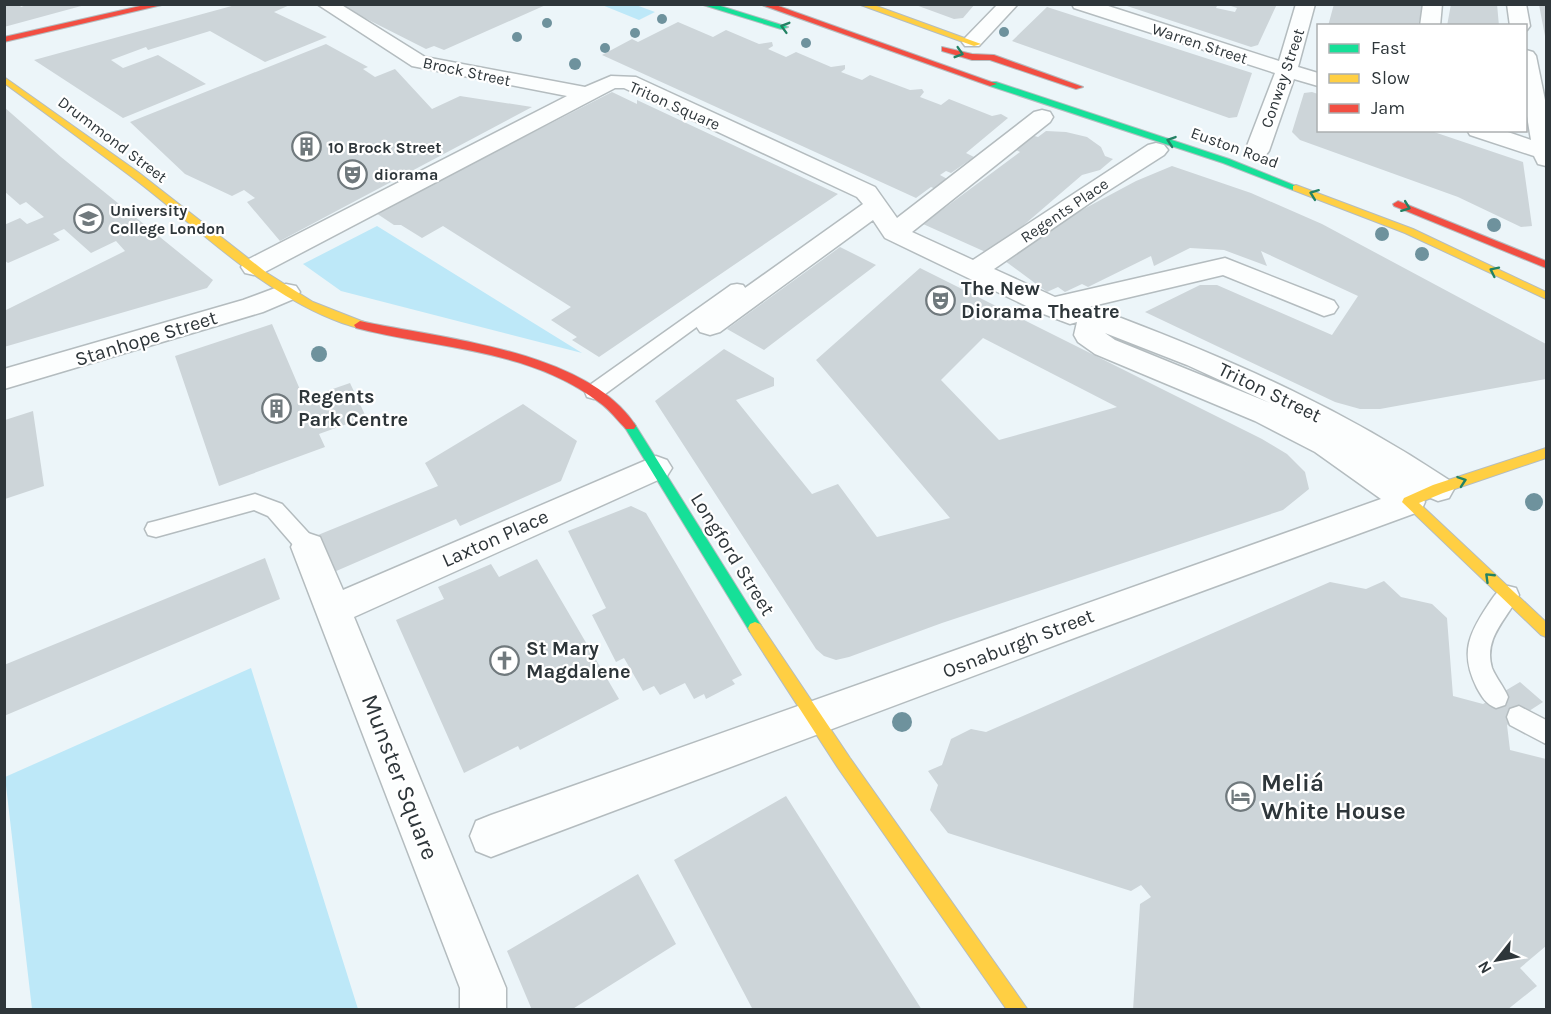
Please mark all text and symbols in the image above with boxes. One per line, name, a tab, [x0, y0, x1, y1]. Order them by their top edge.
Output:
street label: Warren Street	[1149, 19, 1250, 68]
one-way arrow	[780, 22, 791, 34]
legend	[1317, 24, 1527, 132]
street label: Conway Street	[1257, 26, 1308, 130]
text: Fast	[1371, 37, 1406, 59]
one-way arrow	[953, 46, 964, 58]
street label: Brock Street	[421, 53, 513, 90]
text: Slow	[1371, 67, 1410, 89]
street label: Triton Square	[627, 77, 723, 134]
street label: Drummond Street	[54, 92, 171, 187]
text: Jam	[1371, 97, 1405, 119]
street label: Euston Road	[1188, 123, 1281, 172]
building icon: 10 Brock Street	[291, 131, 323, 163]
one-way arrow	[1166, 136, 1177, 149]
place label: 10 Brock Street	[328, 138, 442, 157]
theatre icon: diorama	[337, 158, 369, 190]
place label: diorama	[374, 165, 438, 184]
street label: Regents Place	[1017, 174, 1112, 247]
one-way arrow	[1310, 189, 1320, 202]
one-way arrow	[1400, 200, 1411, 212]
place label: University College London	[110, 201, 225, 238]
school or university icon: University College London	[73, 203, 105, 235]
one-way arrow	[1489, 266, 1500, 278]
place label: The New Diorama Theatre	[961, 277, 1120, 323]
theatre icon: The New Diorama Theatre	[924, 284, 956, 316]
street label: Stanhope Street	[72, 306, 220, 371]
street label: Triton Street	[1214, 358, 1326, 428]
place label: Regents Park Centre	[298, 385, 408, 431]
building icon: Regents Park Centre	[261, 392, 293, 424]
one-way arrow	[1456, 475, 1467, 488]
street label: Longford Street	[686, 489, 780, 620]
street label: Laxton Place	[438, 505, 552, 572]
one-way arrow	[1485, 573, 1496, 584]
street label: Osnaburgh Street	[939, 604, 1098, 683]
place label: St Mary Magdalene	[526, 637, 631, 683]
church icon: St Mary Magdalene	[489, 644, 521, 676]
street label: Munster Square	[356, 690, 444, 864]
place label: Meliá White House	[1261, 769, 1406, 825]
hotel icon: Meliá White House	[1224, 781, 1256, 813]
north arrow	[1467, 930, 1527, 990]
text: N	[1473, 958, 1496, 977]

